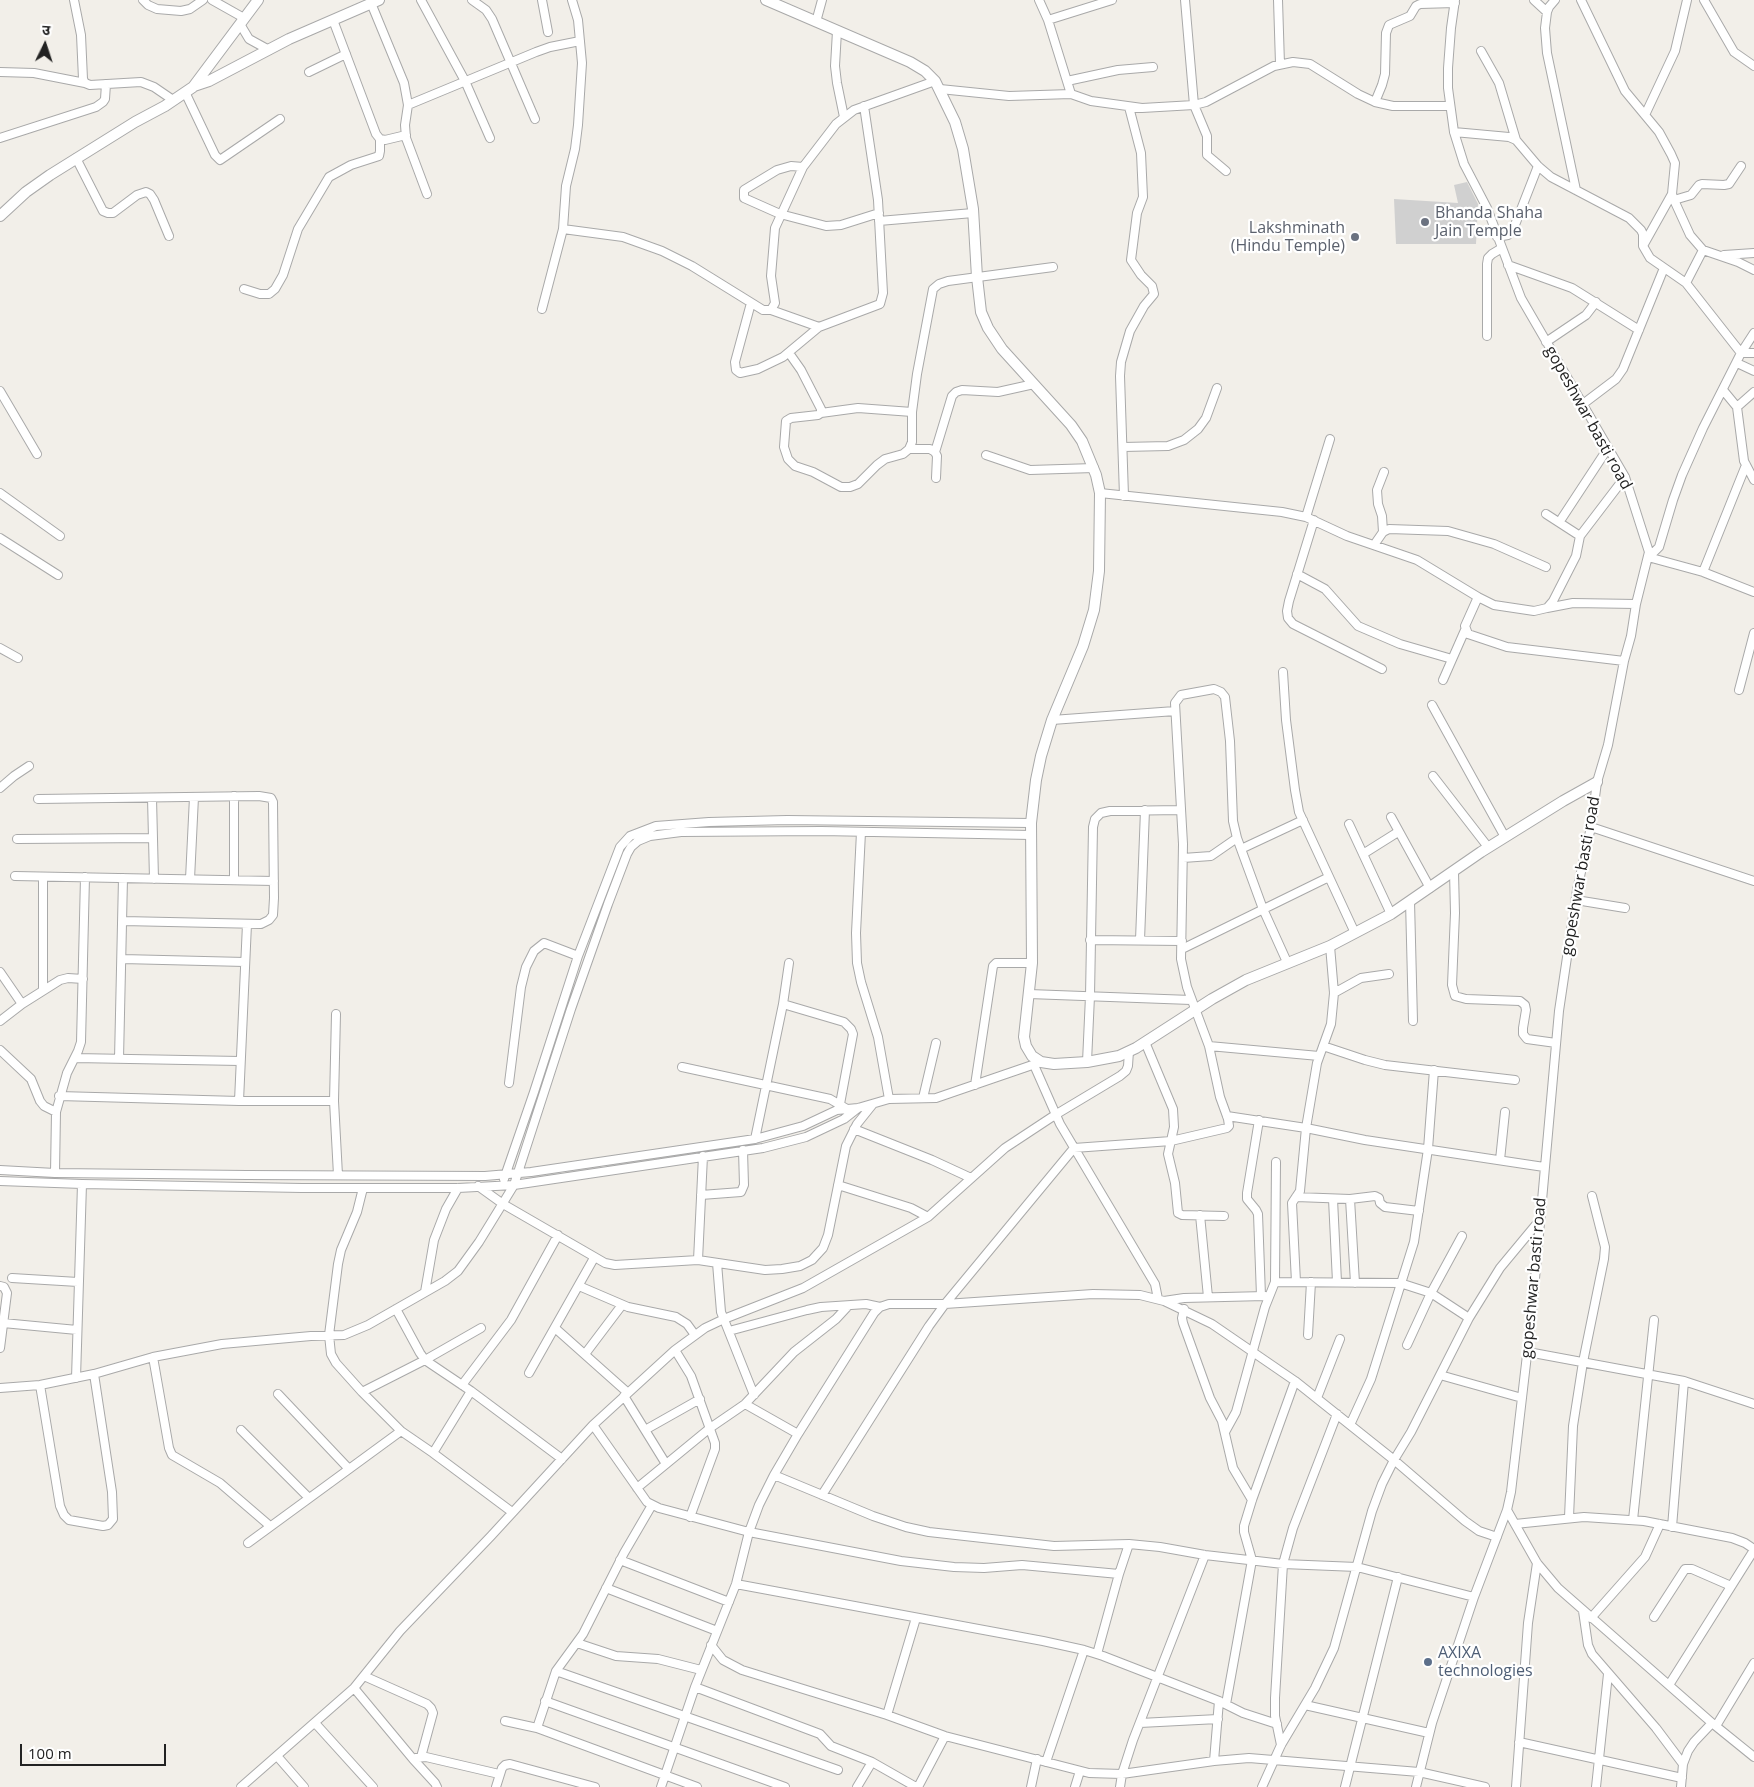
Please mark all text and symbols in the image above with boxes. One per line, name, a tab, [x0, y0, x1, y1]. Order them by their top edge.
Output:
north arrow	[20, 20, 70, 70]
text: उ	[41, 20, 51, 39]
place label: Bhanda Shaha Jain Temple	[1435, 203, 1543, 241]
marker: Bhanda Shaha Jain Temple	[1419, 216, 1431, 228]
place label: Lakshminath (Hindu Temple)	[1231, 218, 1345, 256]
marker: Lakshminath (Hindu Temple)	[1349, 231, 1361, 243]
street label: gopeshwar basti road	[1540, 343, 1636, 493]
street label: gopeshwar basti road	[1558, 795, 1604, 957]
street label: gopeshwar basti road	[1517, 1197, 1551, 1359]
place label: AXIXA technologies	[1438, 1643, 1533, 1681]
marker: AXIXA technologies	[1422, 1656, 1434, 1668]
scale bar	[22, 1734, 169, 1766]
text: 100 m	[28, 1743, 72, 1763]

